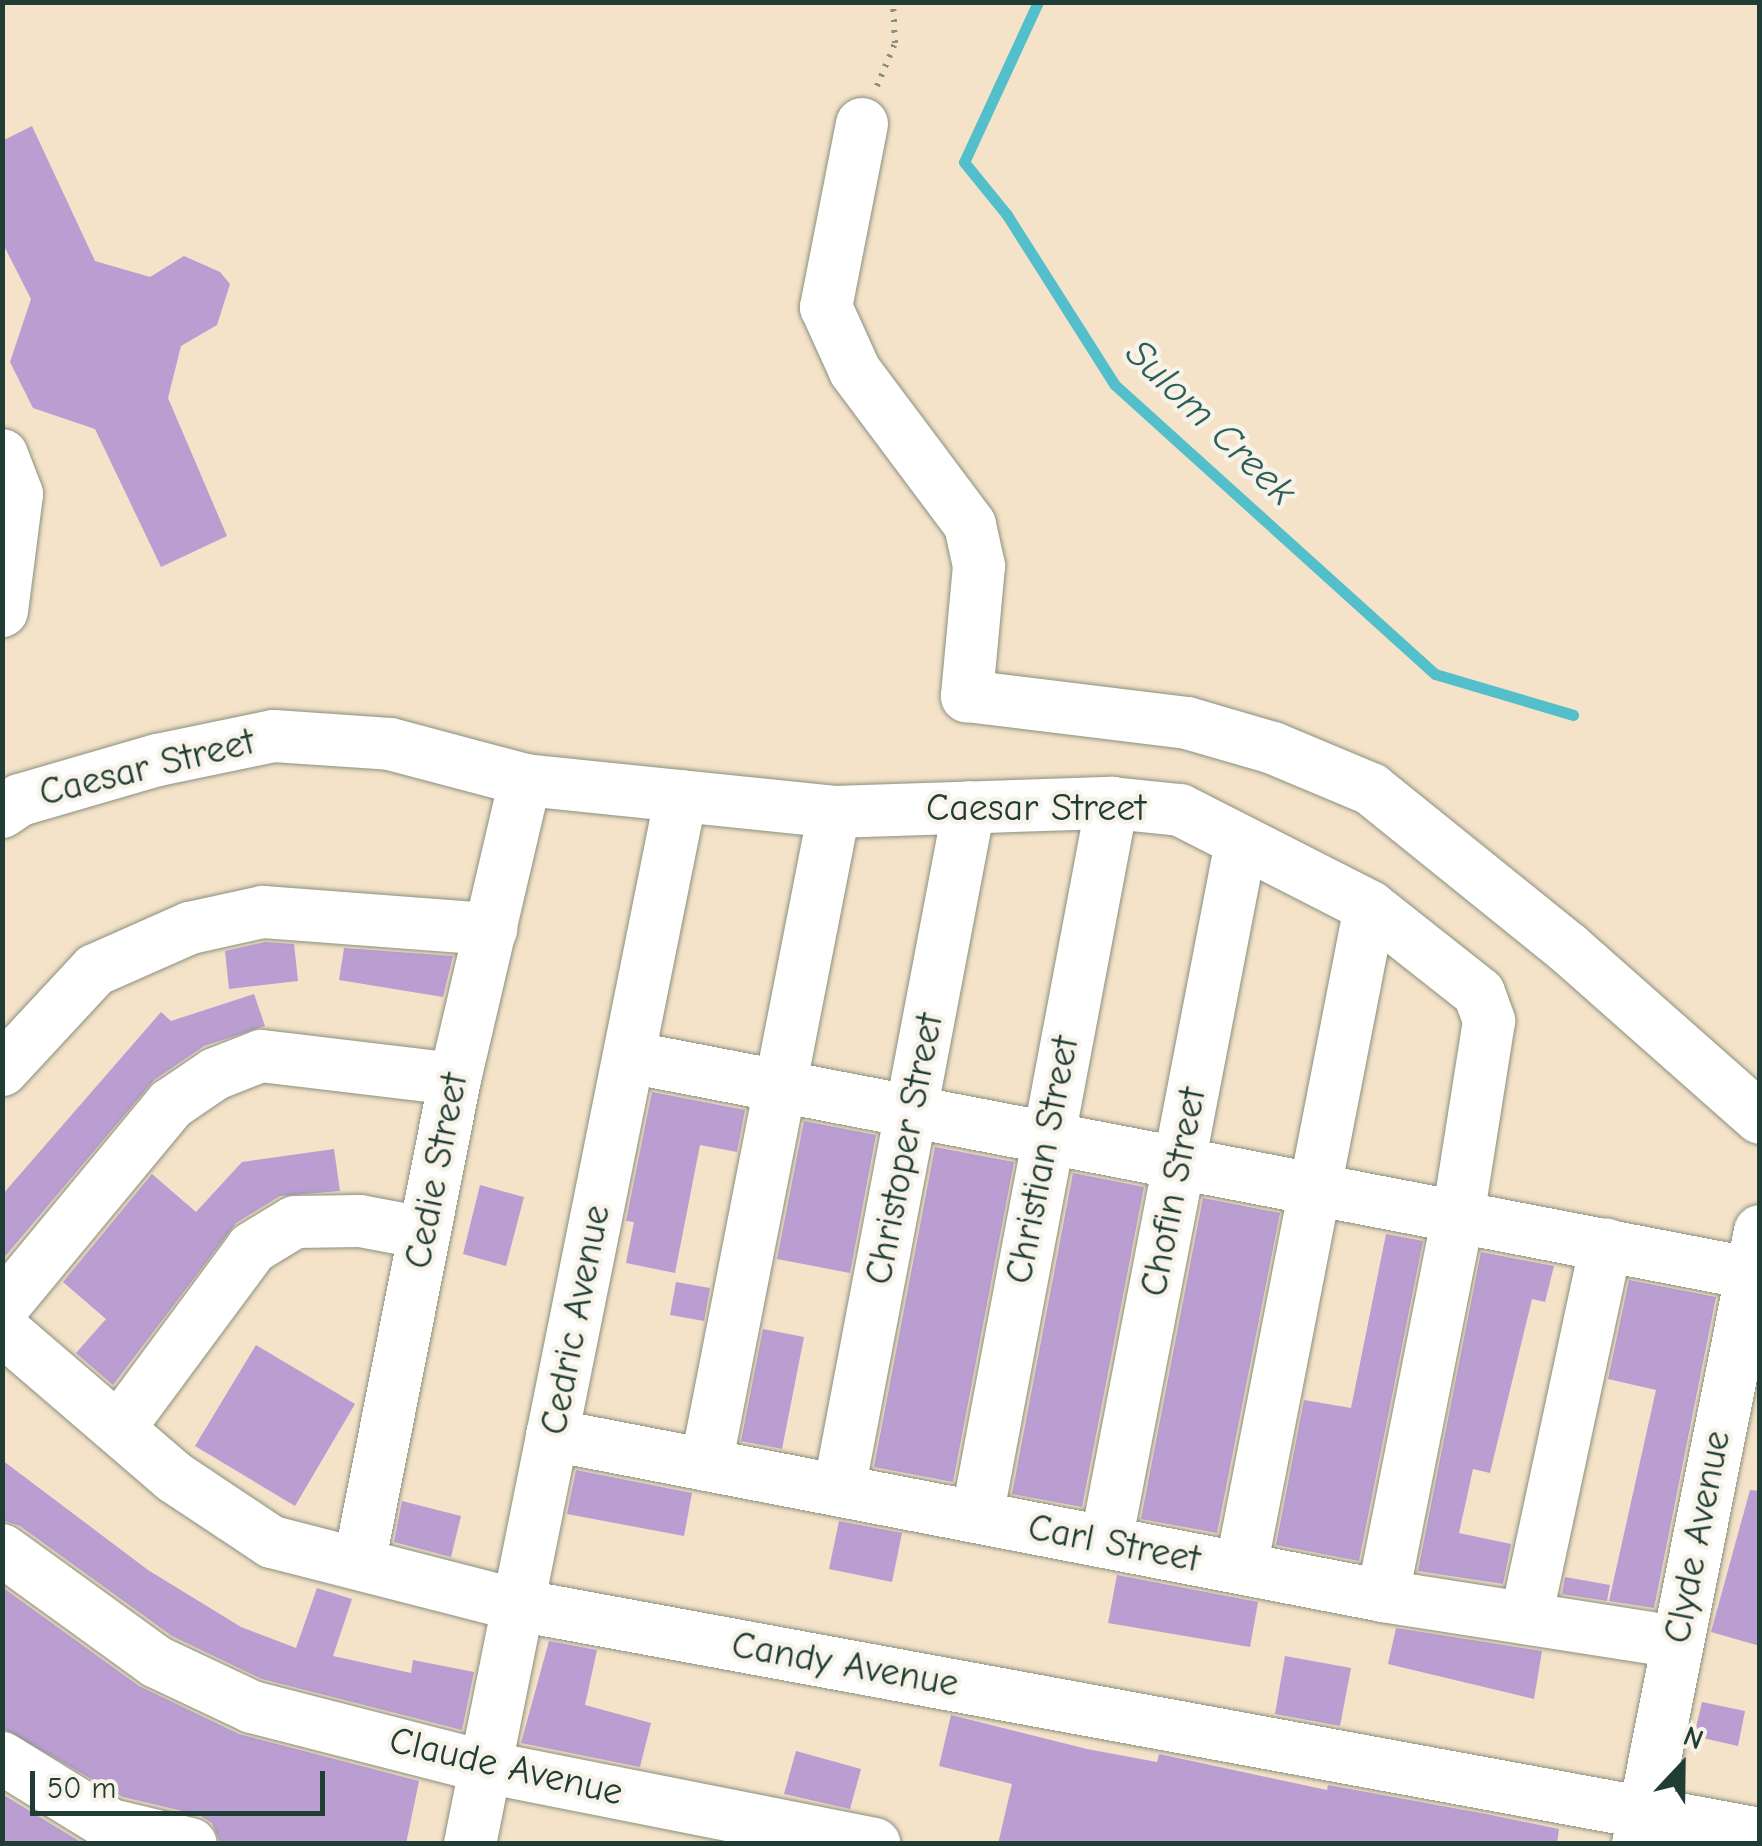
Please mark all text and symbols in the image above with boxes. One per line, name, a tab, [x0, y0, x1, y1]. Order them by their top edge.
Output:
water label: Sulom Creek	[1116, 329, 1306, 515]
street label: Caesar Street	[35, 719, 259, 817]
street label: Caesar Street	[926, 786, 1146, 832]
street label: Christoper Street	[856, 1010, 954, 1288]
street label: Christian Street	[997, 1032, 1089, 1288]
street label: Cedie Street	[396, 1069, 478, 1273]
street label: Chofin Street	[1131, 1084, 1217, 1300]
street label: Cedric Avenue	[531, 1201, 621, 1439]
street label: Clyde Avenue	[1655, 1427, 1741, 1647]
street label: Carl Street	[1024, 1505, 1204, 1583]
street label: Candy Avenue	[728, 1623, 962, 1707]
north arrow	[1632, 1716, 1732, 1816]
street label: Claude Avenue	[385, 1718, 627, 1816]
text: N	[1679, 1720, 1708, 1756]
scale bar	[35, 1751, 330, 1813]
text: 50 m	[47, 1771, 116, 1806]

